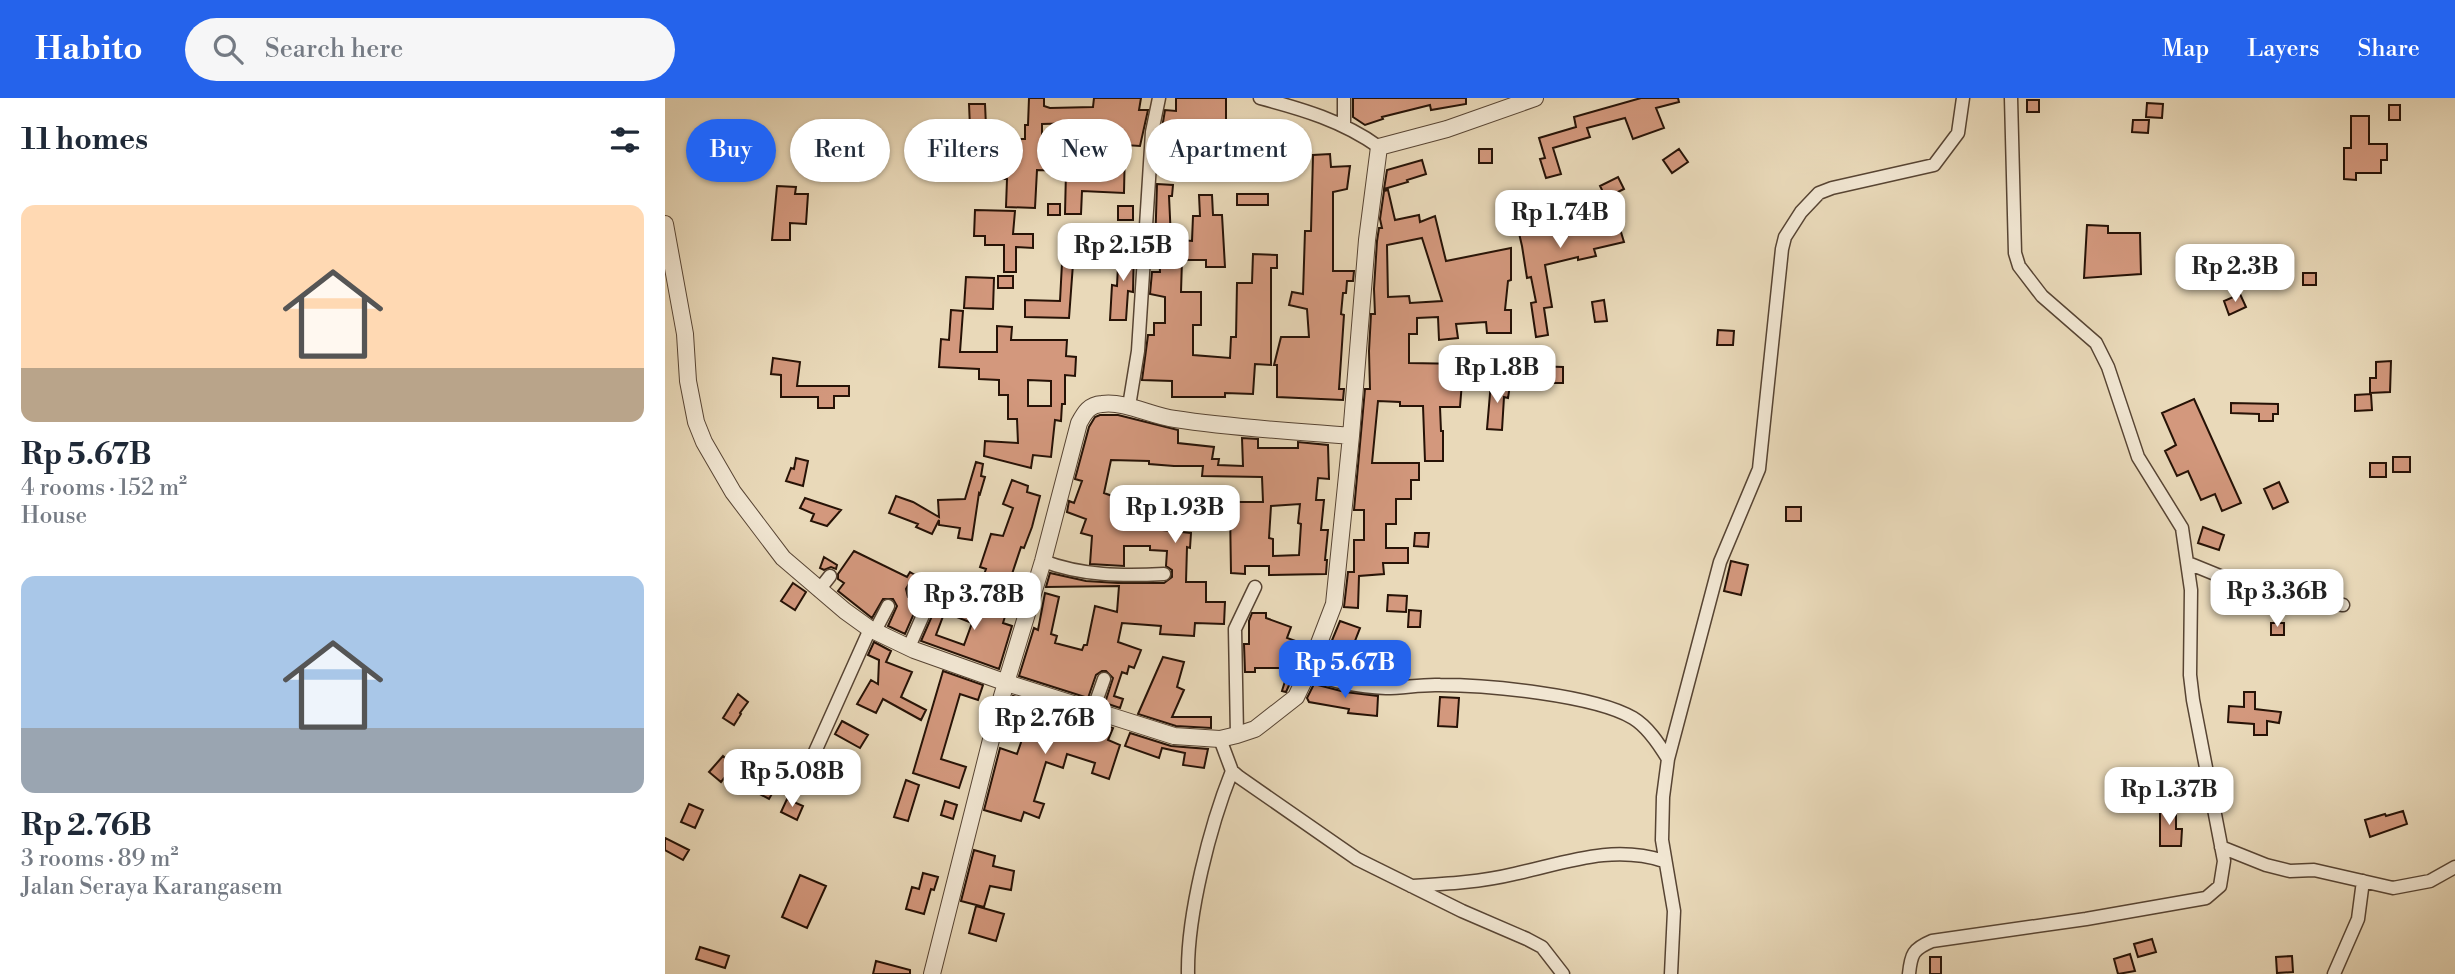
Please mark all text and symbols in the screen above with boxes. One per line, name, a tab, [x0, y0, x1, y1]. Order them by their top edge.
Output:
search box	[185, 18, 675, 81]
text: Habito	[35, 29, 143, 70]
icon: search	[209, 30, 247, 68]
text: Search here	[265, 33, 404, 65]
text: Map	[2162, 34, 2209, 64]
text: Layers	[2247, 34, 2319, 64]
text: Share	[2357, 34, 2420, 64]
chip: Buy	[686, 119, 776, 182]
chip: Rent	[790, 119, 890, 182]
chip: Filters	[904, 119, 1023, 182]
chip: New	[1037, 119, 1132, 182]
chip: Apartment	[1146, 119, 1312, 182]
text: 11 homes	[21, 121, 148, 159]
icon: filters	[606, 121, 644, 159]
pin: Rp 1.74B	[1488, 190, 1632, 250]
text: Rp 1.74B	[1511, 199, 1609, 227]
pin: Rp 2.15B	[1051, 223, 1195, 283]
text: Rp 2.15B	[1074, 232, 1172, 260]
pin: Rp 2.3B	[2170, 244, 2300, 304]
icon: home	[270, 251, 396, 377]
text: Rp 2.3B	[2191, 253, 2279, 281]
pin: Rp 1.8B	[1432, 345, 1562, 405]
text: Rp 1.8B	[1455, 354, 1539, 382]
text: Rp 5.67B	[21, 436, 152, 474]
text: 4 rooms · 152 m²	[21, 474, 187, 502]
pin: Rp 1.93B	[1103, 486, 1247, 545]
text: Rp 1.93B	[1126, 494, 1224, 522]
text: House	[21, 502, 87, 530]
pin: Rp 3.36B	[2205, 570, 2349, 629]
pin: Rp 3.78B	[902, 573, 1046, 632]
text: Rp 3.36B	[2226, 578, 2328, 606]
text: Rp 3.78B	[924, 581, 1024, 609]
icon: home	[270, 622, 396, 748]
pin: Rp 5.67B	[1273, 640, 1417, 700]
text: Rp 5.67B	[1295, 649, 1395, 677]
pin: Rp 2.76B	[973, 696, 1117, 756]
text: Rp 2.76B	[995, 705, 1095, 733]
pin: Rp 5.08B	[720, 750, 864, 809]
text: Rp 5.08B	[740, 758, 844, 786]
pin: Rp 1.37B	[2097, 768, 2241, 827]
text: Rp 1.37B	[2121, 776, 2217, 804]
text: Rp 2.76B	[21, 807, 152, 845]
text: 3 rooms · 89 m²	[21, 845, 178, 873]
text: Jalan Seraya Karangasem	[21, 873, 283, 901]

